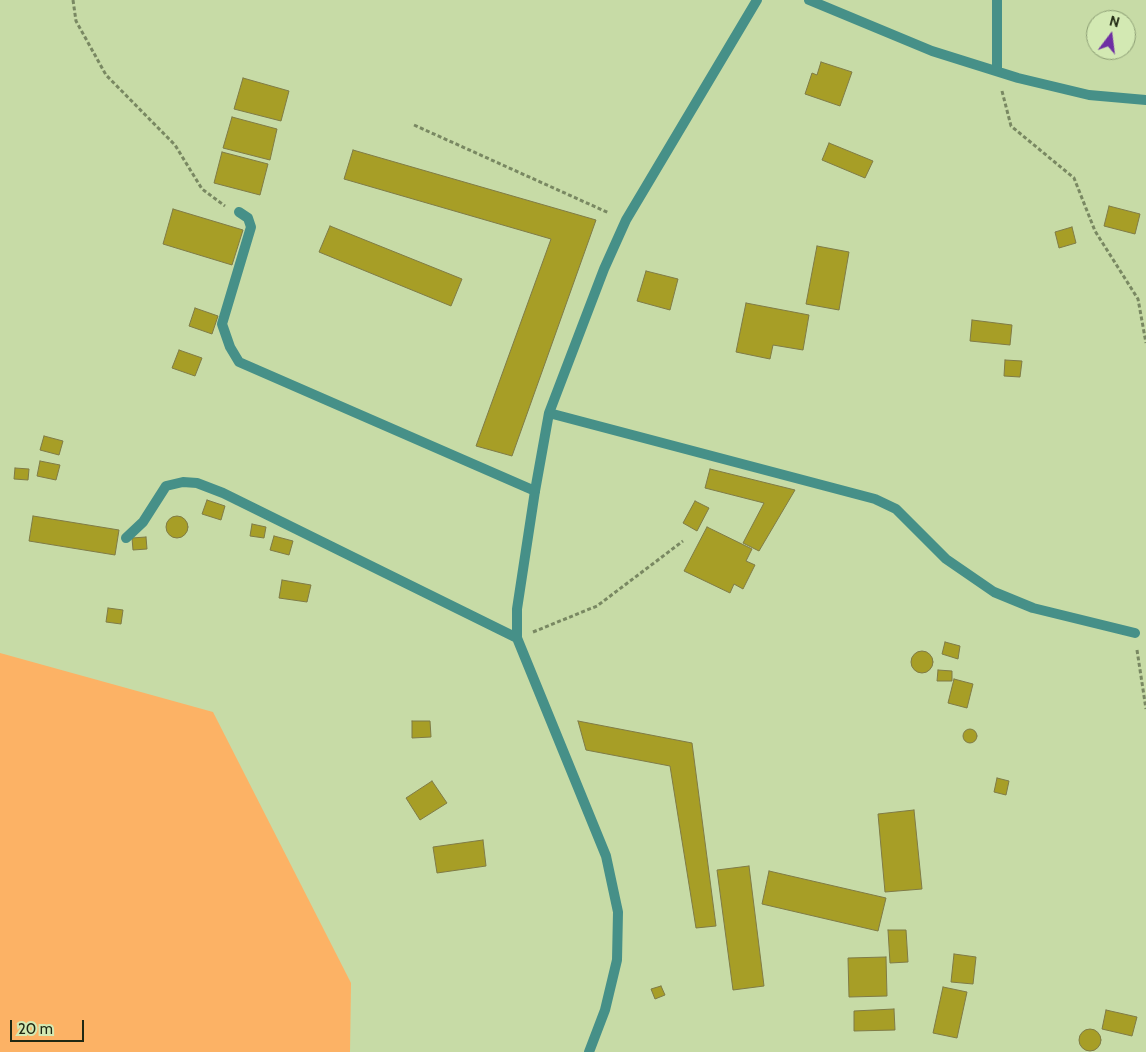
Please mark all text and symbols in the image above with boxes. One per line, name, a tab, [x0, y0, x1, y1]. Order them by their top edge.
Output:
north arrow	[1086, 10, 1136, 60]
text: N	[1108, 12, 1122, 31]
scale bar	[12, 1010, 86, 1042]
text: 20 m	[18, 1020, 53, 1038]

